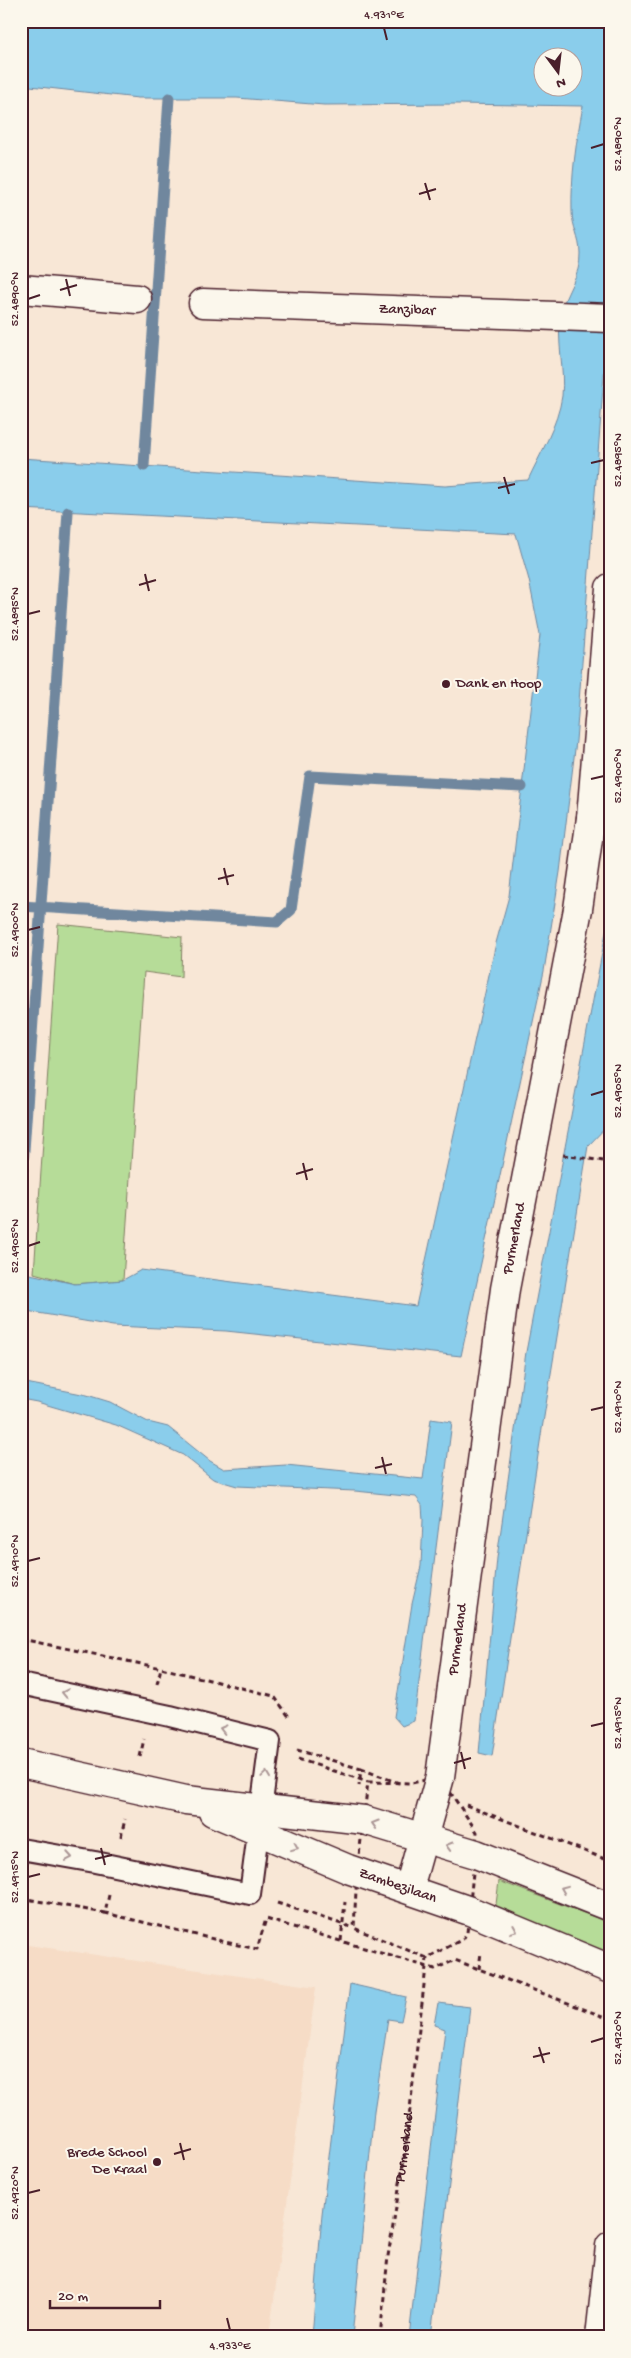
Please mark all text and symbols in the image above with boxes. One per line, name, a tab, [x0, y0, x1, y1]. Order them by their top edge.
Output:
text: 4.931°E	[364, 9, 404, 23]
north arrow	[534, 48, 584, 98]
text: N	[554, 73, 567, 92]
text: 52.4890°N	[612, 117, 626, 171]
text: 52.4890°N	[9, 272, 23, 326]
street label: Zanzibar	[378, 300, 437, 321]
text: 52.4895°N	[612, 433, 626, 487]
text: 52.4895°N	[9, 587, 23, 641]
place label: Dank en Hoop	[455, 675, 542, 693]
marker: Dank en Hoop	[440, 678, 452, 690]
text: 52.4900°N	[612, 749, 626, 803]
text: 52.4900°N	[9, 903, 23, 957]
text: 52.4905°N	[612, 1064, 626, 1118]
street label: Purmerland	[499, 1200, 531, 1276]
text: 52.4905°N	[9, 1219, 23, 1273]
text: 52.4910°N	[612, 1381, 626, 1433]
text: 52.4910°N	[9, 1535, 23, 1587]
street label: Purmerland	[445, 1601, 472, 1677]
one-way arrow	[60, 1688, 69, 1698]
text: 52.4915°N	[612, 1697, 626, 1749]
one-way arrow	[219, 1724, 228, 1735]
one-way arrow	[260, 1771, 271, 1779]
one-way arrow	[372, 1819, 380, 1829]
one-way arrow	[290, 1841, 299, 1851]
one-way arrow	[445, 1841, 453, 1851]
text: 52.4915°N	[9, 1851, 23, 1903]
one-way arrow	[65, 1852, 74, 1862]
street label: Zambezilaan	[356, 1864, 439, 1908]
one-way arrow	[561, 1885, 569, 1895]
one-way arrow	[510, 1924, 518, 1934]
text: 52.4920°N	[612, 2011, 626, 2065]
street label: Purmerland	[391, 2110, 419, 2186]
place label: Brede School De Kraal	[66, 2144, 147, 2179]
marker: Brede School De Kraal	[151, 2156, 163, 2168]
text: 52.4920°N	[9, 2166, 23, 2220]
scale bar	[50, 2278, 160, 2310]
text: 20 m	[58, 2288, 88, 2306]
text: 4.933°E	[210, 2340, 251, 2354]

